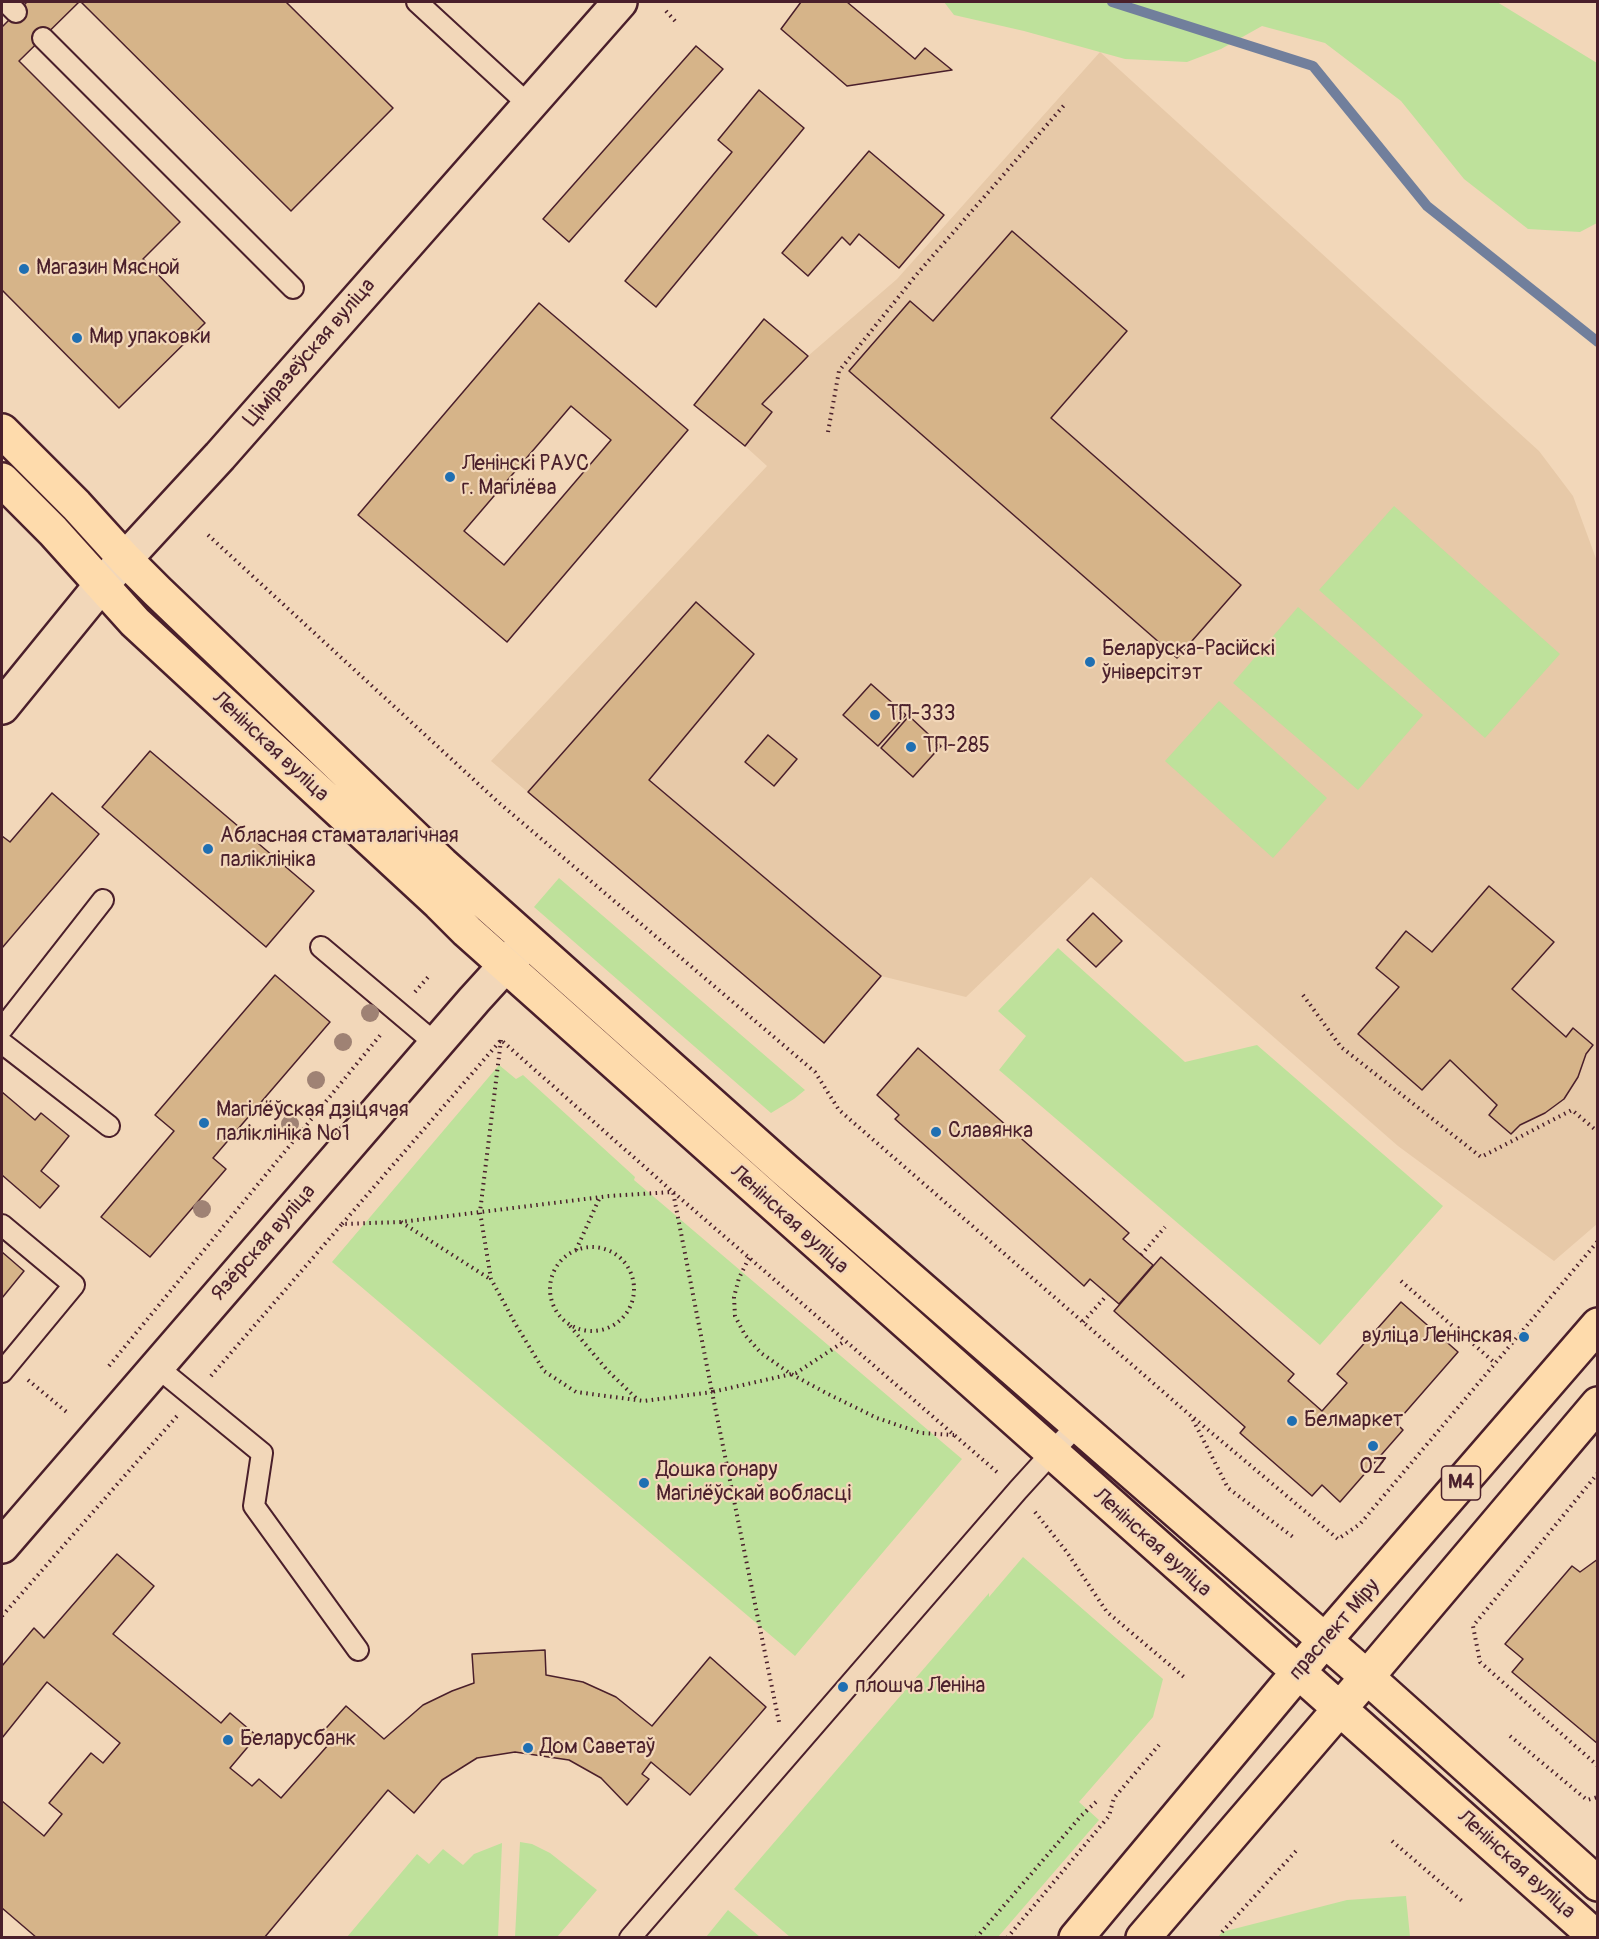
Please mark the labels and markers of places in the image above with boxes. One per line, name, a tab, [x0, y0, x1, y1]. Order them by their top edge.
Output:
place label: Магазин Мясной	[36, 256, 180, 282]
marker: Магазин Мясной	[17, 262, 31, 276]
place label: Мир упаковки	[89, 325, 210, 351]
marker: Мир упаковки	[70, 331, 84, 345]
place label: Ленінскі РАУС г. Магілёва	[462, 452, 589, 502]
marker: Ленінскі РАУС г. Магілёва	[443, 470, 457, 484]
place label: Беларуска-Расійскі ўніверсітэт	[1102, 637, 1275, 687]
marker: Беларуска-Расійскі ўніверсітэт	[1083, 655, 1097, 669]
place label: ТП-333	[887, 702, 955, 728]
marker: ТП-333	[868, 708, 882, 722]
place label: ТП-285	[923, 734, 990, 760]
marker: ТП-285	[904, 740, 918, 754]
place label: Абласная стаматалагічная паліклініка	[220, 824, 459, 874]
marker: Абласная стаматалагічная паліклініка	[201, 842, 215, 856]
place label: Магілёўская дзіцячая паліклініка №1	[216, 1098, 409, 1148]
marker: Магілёўская дзіцячая паліклініка №1	[197, 1116, 211, 1130]
place label: Славянка	[948, 1119, 1033, 1145]
marker: Славянка	[929, 1125, 943, 1139]
place label: вуліца Ленінская	[1362, 1324, 1512, 1350]
marker: вуліца Ленінская	[1517, 1330, 1531, 1344]
place label: Белмаркет	[1304, 1408, 1403, 1434]
marker: Белмаркет	[1285, 1414, 1299, 1428]
marker: OZ	[1366, 1439, 1380, 1453]
place label: OZ	[1359, 1455, 1387, 1481]
place label: Дошка гонару Магілёўскай вобласці	[656, 1458, 851, 1508]
marker: Дошка гонару Магілёўскай вобласці	[637, 1476, 651, 1490]
place label: плошча Леніна	[855, 1674, 985, 1700]
marker: плошча Леніна	[836, 1680, 850, 1694]
place label: Беларусбанк	[240, 1727, 356, 1753]
marker: Беларусбанк	[221, 1733, 235, 1747]
place label: Дом Саветаў	[540, 1735, 655, 1761]
marker: Дом Саветаў	[521, 1741, 535, 1755]

